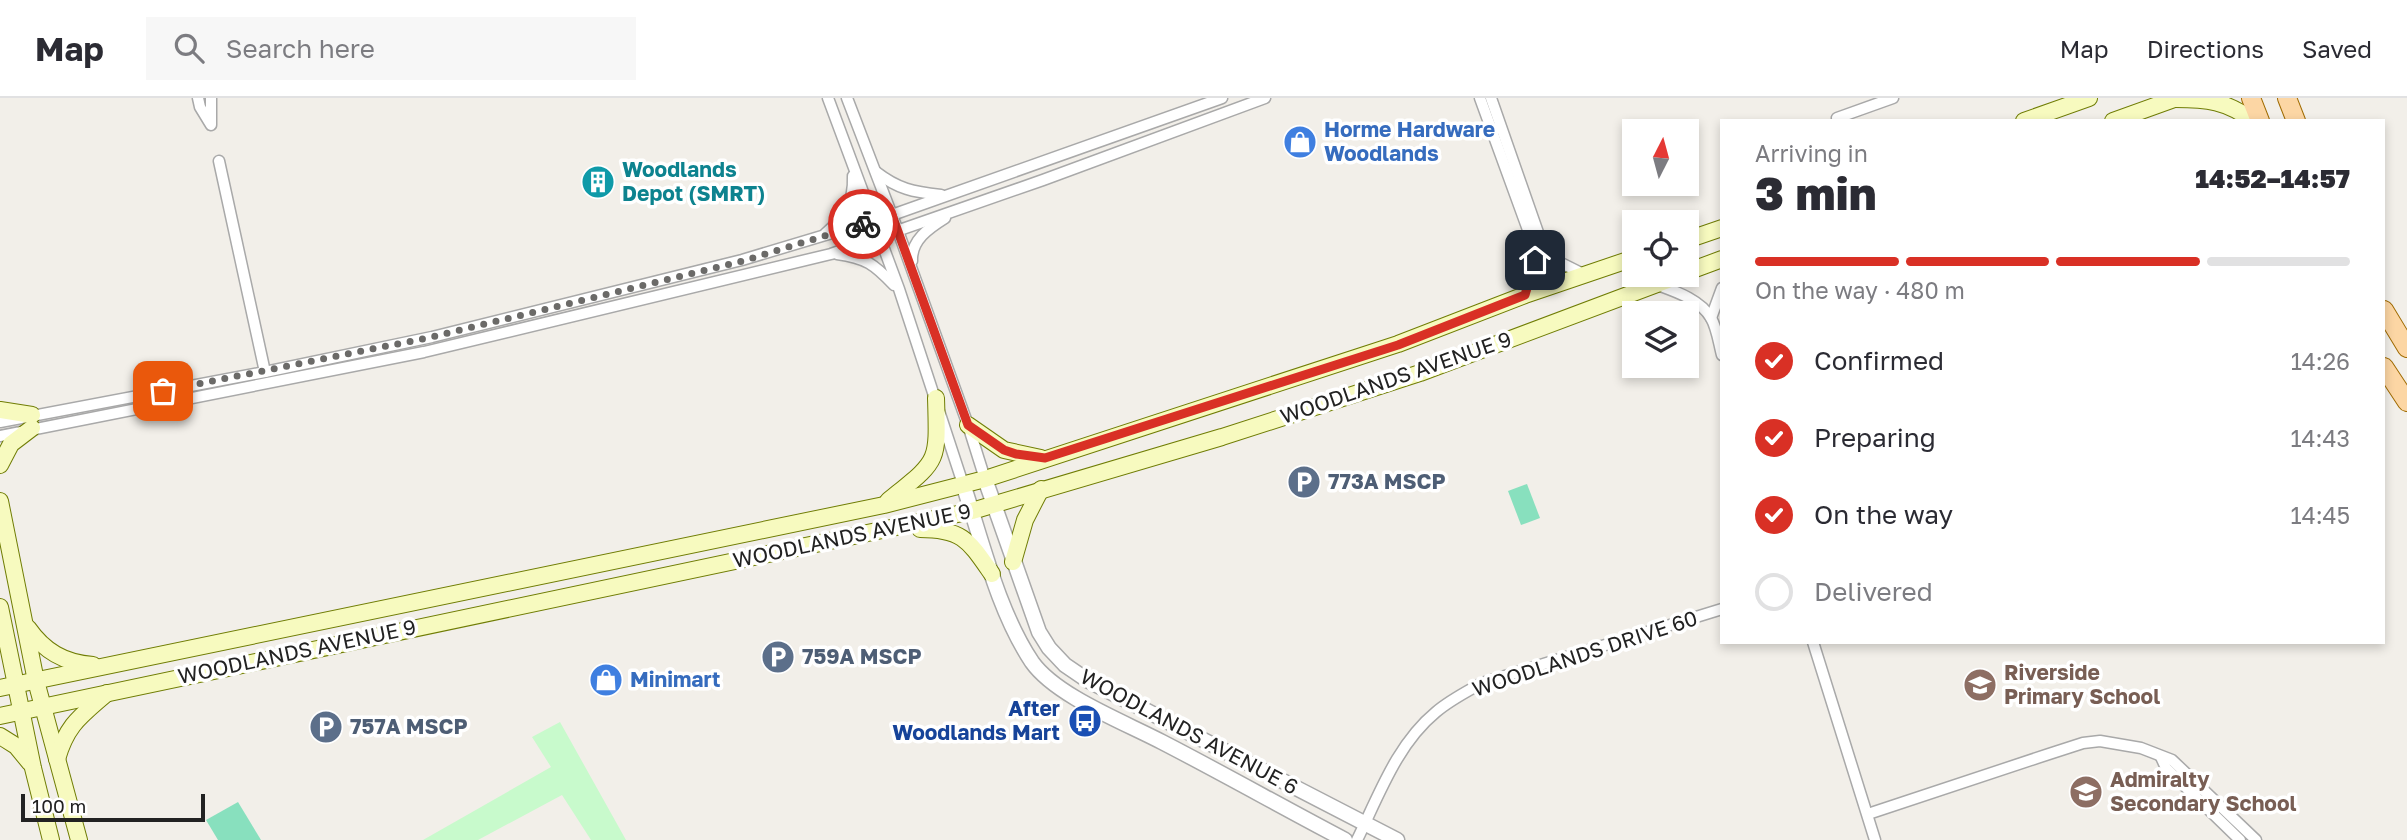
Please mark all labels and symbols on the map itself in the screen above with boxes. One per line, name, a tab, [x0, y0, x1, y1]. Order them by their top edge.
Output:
place label: Horme Hardware Woodlands	[1324, 116, 1495, 166]
north arrow	[1622, 119, 1699, 196]
shop icon: Horme Hardware Woodlands	[1281, 123, 1319, 161]
place label: Woodlands Depot (SMRT)	[622, 156, 765, 206]
building icon: Woodlands Depot (SMRT)	[579, 163, 617, 201]
courier	[828, 189, 898, 259]
pin	[1505, 230, 1565, 290]
street label: WOODLANDS AVENUE 9	[1277, 325, 1515, 429]
pin	[133, 361, 193, 421]
parking icon: 773A MSCP	[1285, 463, 1323, 501]
place label: 773A MSCP	[1328, 468, 1446, 494]
street label: WOODLANDS AVENUE 9	[730, 497, 973, 573]
street label: WOODLANDS DRIVE 60	[1469, 604, 1701, 702]
street label: WOODLANDS AVENUE 9	[175, 613, 418, 689]
parking icon: 759A MSCP	[759, 638, 797, 676]
place label: 759A MSCP	[802, 643, 922, 669]
place label: Riverside Primary School	[2004, 659, 2160, 709]
shop icon: Minimart	[587, 661, 625, 699]
street label: WOODLANDS AVENUE 6	[1076, 663, 1303, 800]
place label: Minimart	[630, 666, 720, 692]
school or university icon: Riverside Primary School	[1961, 666, 1999, 704]
place label: After Woodlands Mart	[892, 695, 1060, 745]
bus stop icon: After Woodlands Mart	[1066, 702, 1104, 740]
parking icon: 757A MSCP	[307, 708, 345, 746]
place label: 757A MSCP	[350, 713, 468, 739]
place label: Admiralty Secondary School	[2110, 766, 2297, 816]
school or university icon: Admiralty Secondary School	[2067, 773, 2105, 811]
scale bar	[21, 791, 205, 823]

